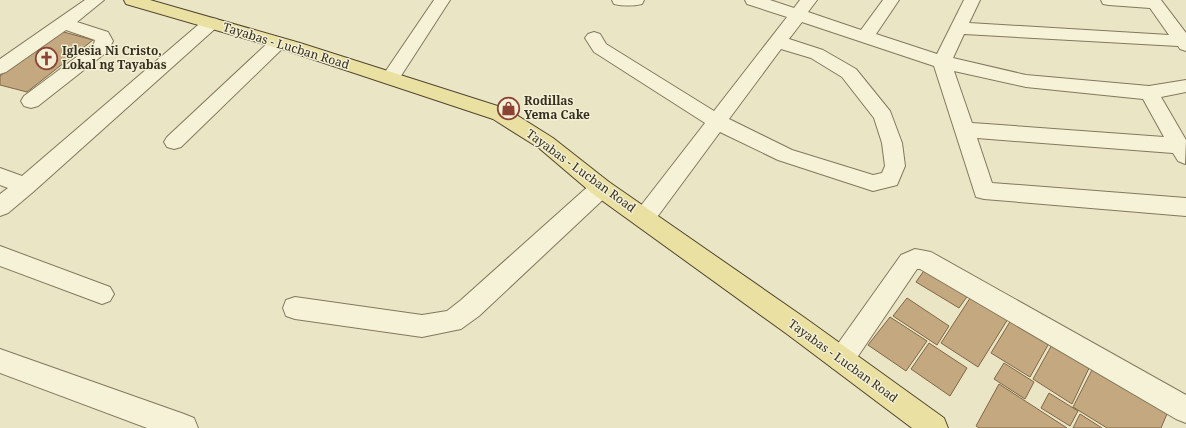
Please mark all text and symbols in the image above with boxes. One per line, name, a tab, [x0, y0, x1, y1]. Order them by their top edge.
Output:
street label: Tayabas - Lucban Road	[221, 18, 352, 73]
place label: Iglesia Ni Cristo, Lokal ng Tayabas	[62, 42, 167, 73]
church icon: Iglesia Ni Cristo, Lokal ng Tayabas	[34, 45, 60, 71]
place label: Rodillas Yema Cake	[524, 92, 590, 123]
shop icon: Rodillas Yema Cake	[496, 95, 522, 121]
street label: Tayabas - Lucban Road	[523, 125, 640, 216]
street label: Tayabas - Lucban Road	[785, 315, 902, 406]

